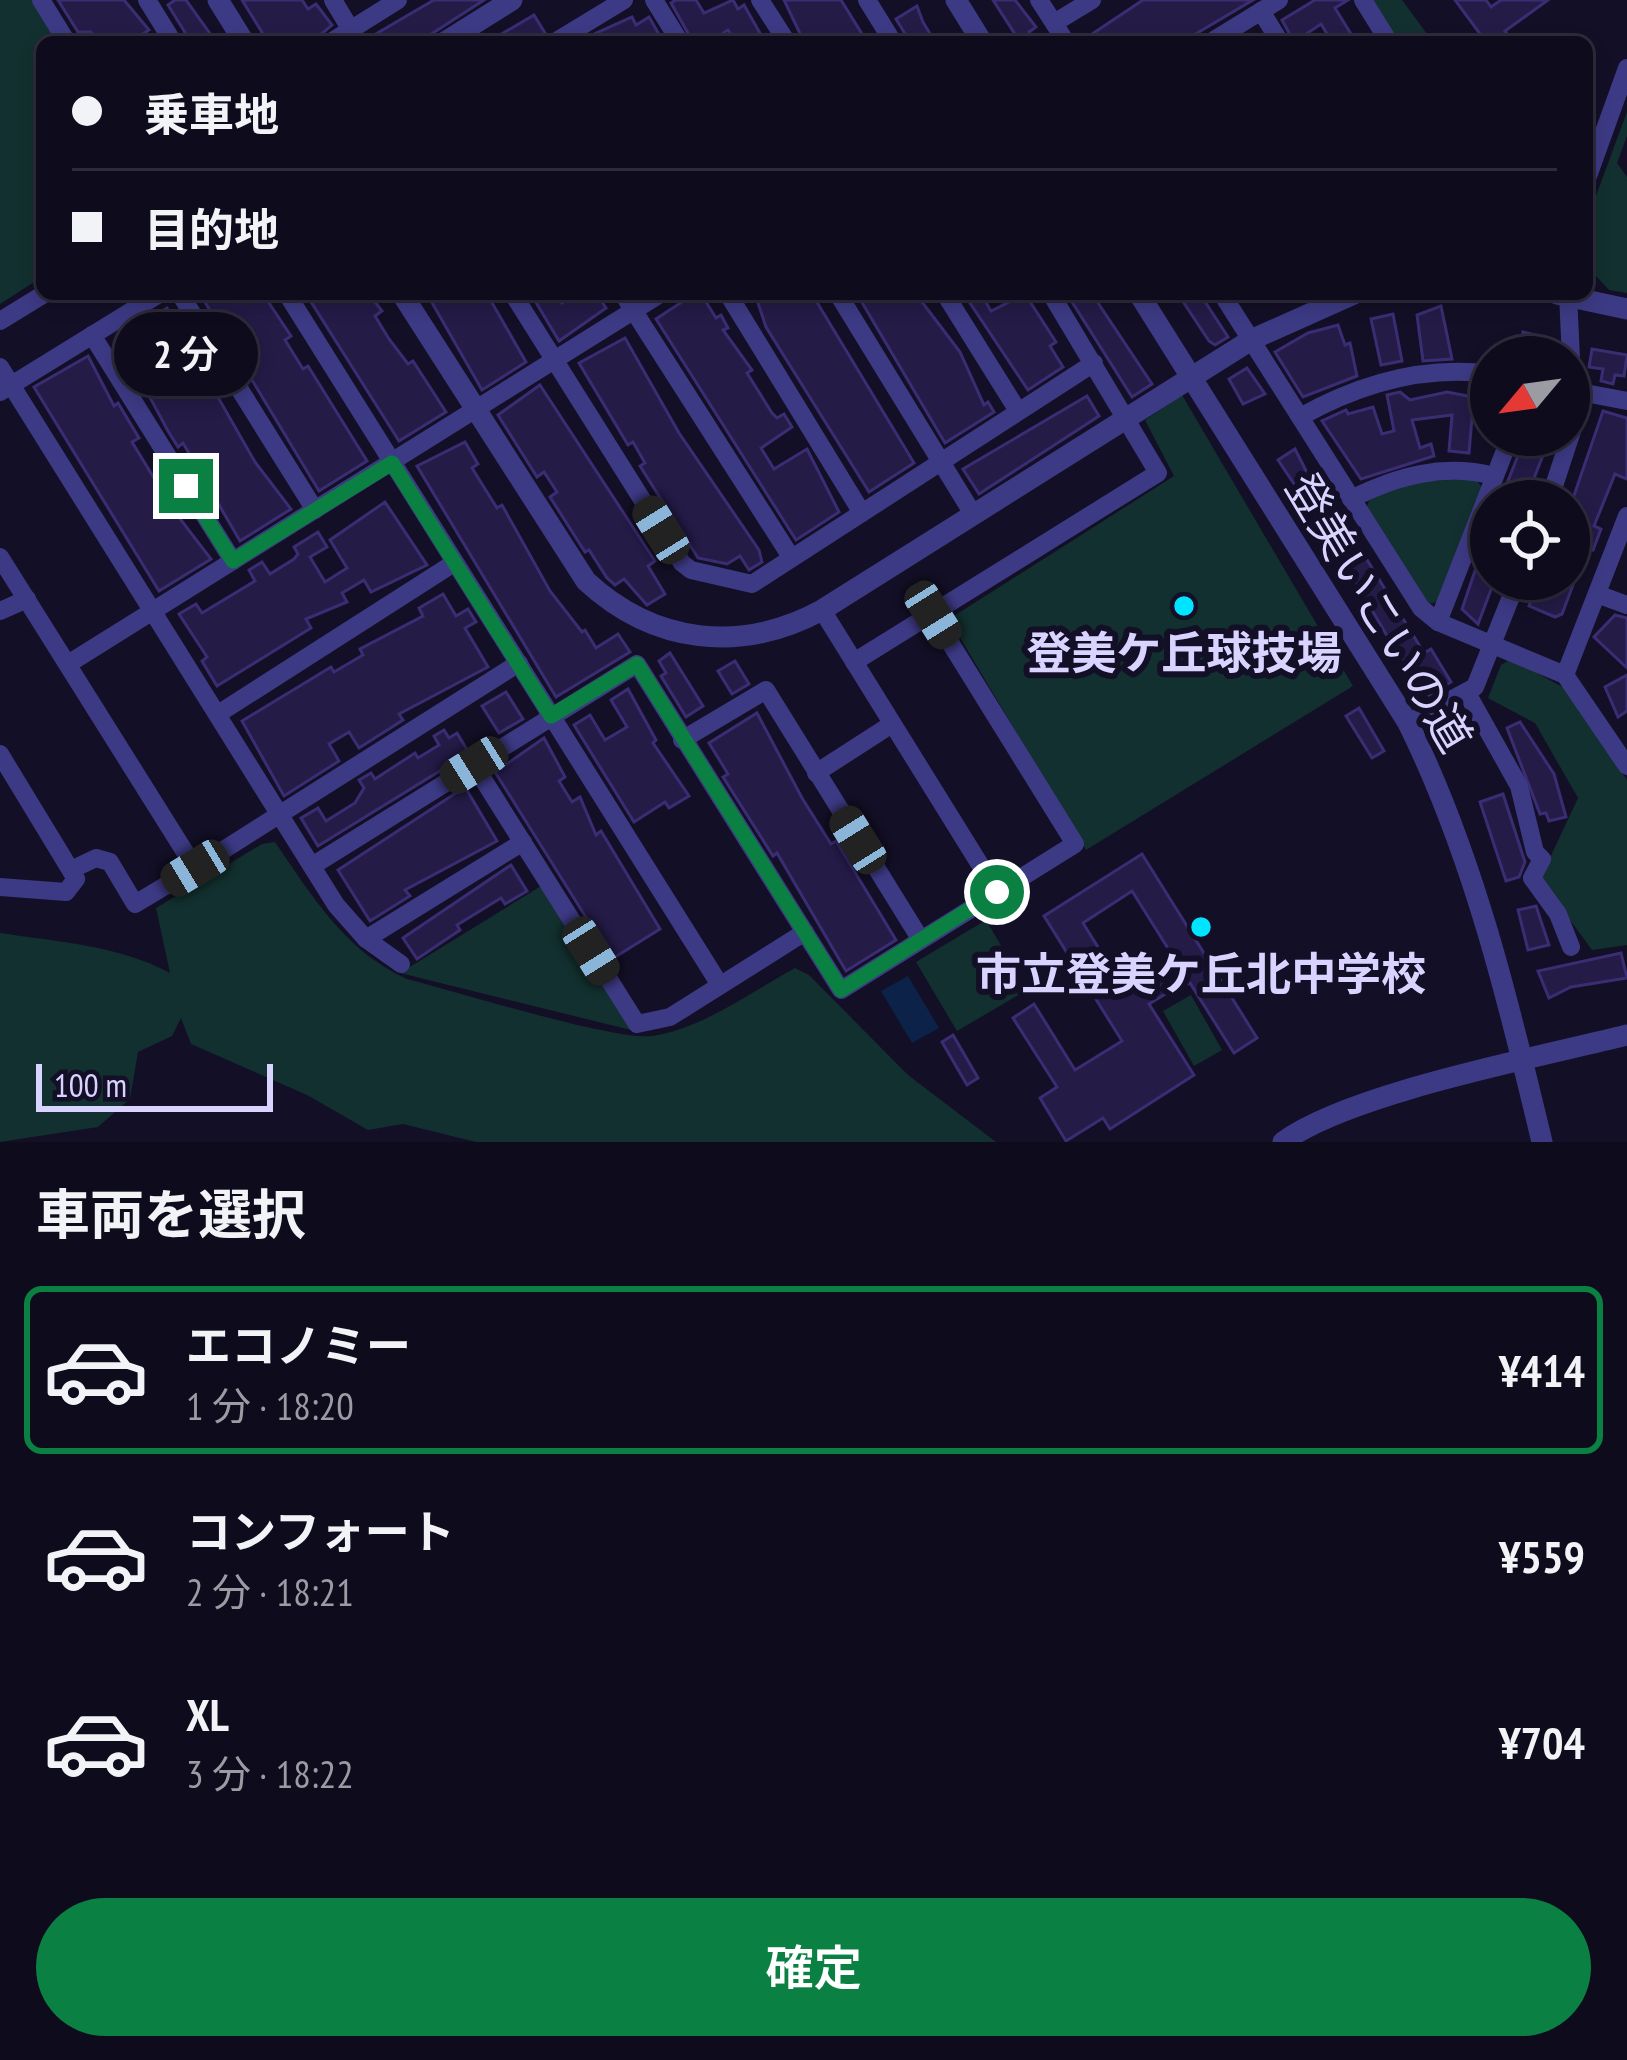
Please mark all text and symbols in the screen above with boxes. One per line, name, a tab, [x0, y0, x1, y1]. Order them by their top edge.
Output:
text: 乗車地	[144, 85, 279, 143]
text: 目的地	[144, 200, 279, 258]
callout: 2 分	[114, 312, 258, 396]
text: 2 分	[153, 328, 219, 379]
north arrow	[1470, 336, 1590, 456]
map controls	[1470, 336, 1590, 600]
route end	[159, 459, 213, 513]
street label: 登美いこいの道	[1274, 462, 1486, 762]
button: locate	[1470, 480, 1590, 600]
car	[627, 490, 695, 570]
car	[899, 575, 967, 655]
marker: 登美ケ丘球技場	[1171, 593, 1197, 619]
place label: 登美ケ丘球技場	[1026, 623, 1342, 681]
car	[434, 731, 514, 799]
car	[824, 800, 892, 880]
car	[155, 834, 235, 902]
route start	[970, 865, 1024, 919]
car	[557, 911, 625, 991]
marker: 市立登美ケ丘北中学校	[1188, 914, 1214, 940]
place label: 市立登美ケ丘北中学校	[976, 944, 1426, 1002]
scale bar	[36, 1058, 273, 1111]
text: 100 m	[54, 1063, 127, 1106]
text: 車両を選択	[36, 1179, 306, 1249]
icon: car	[42, 1316, 150, 1424]
text: エコノミー	[186, 1316, 411, 1374]
text: ¥414	[1499, 1341, 1585, 1399]
text: 1 分 · 18:20	[186, 1380, 354, 1431]
icon: car	[42, 1502, 150, 1610]
text: コンフォート	[186, 1502, 455, 1560]
text: ¥559	[1499, 1527, 1585, 1585]
text: 2 分 · 18:21	[186, 1566, 354, 1617]
text: XL	[186, 1685, 229, 1743]
icon: car	[42, 1688, 150, 1796]
text: ¥704	[1499, 1713, 1585, 1771]
text: 3 分 · 18:22	[186, 1748, 354, 1799]
button: 確定	[36, 1898, 1591, 2036]

